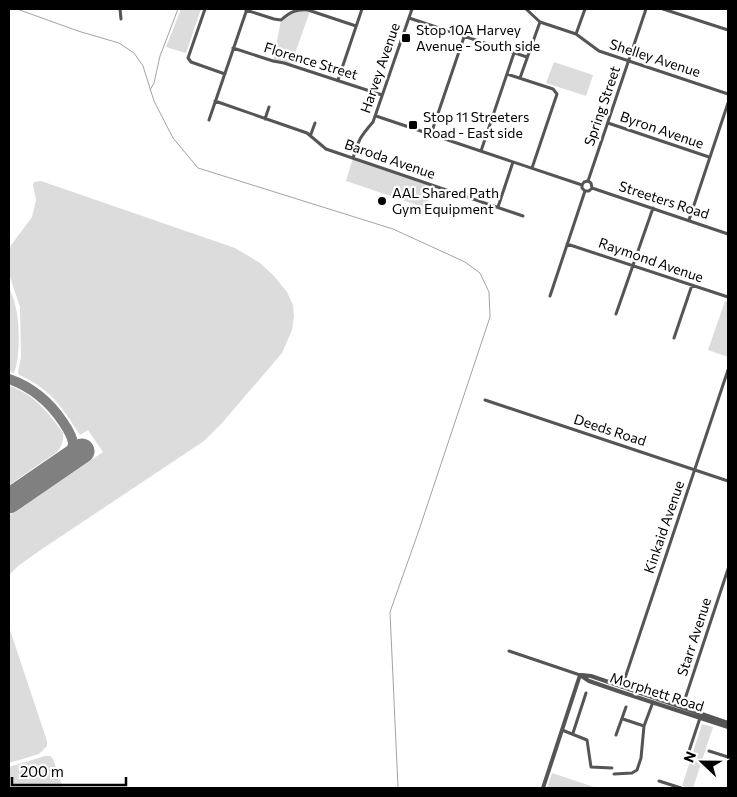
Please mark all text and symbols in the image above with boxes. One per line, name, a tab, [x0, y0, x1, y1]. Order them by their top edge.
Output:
street label: Harvey Avenue	[356, 21, 403, 115]
place label: Stop 10A Harvey Avenue - South side	[416, 21, 540, 54]
marker: Stop 10A Harvey Avenue - South side	[400, 32, 412, 44]
street label: Shelley Avenue	[608, 35, 703, 80]
street label: Florence Street	[262, 38, 360, 83]
street label: Spring Street	[580, 63, 623, 148]
street label: Byron Avenue	[618, 107, 706, 152]
place label: Stop 11 Streeters Road - East side	[423, 108, 529, 141]
marker: Stop 11 Streeters Road - East side	[407, 119, 419, 131]
street label: Baroda Avenue	[343, 135, 438, 182]
street label: Streeters Road	[617, 177, 711, 222]
place label: AAL Shared Path Gym Equipment	[392, 184, 499, 217]
marker: AAL Shared Path Gym Equipment	[376, 195, 388, 207]
street label: Raymond Avenue	[596, 234, 706, 285]
street label: Deeds Road	[572, 410, 648, 449]
street label: Kinkaid Avenue	[640, 478, 687, 575]
street label: Starr Avenue	[673, 595, 714, 678]
street label: Morphett Road	[608, 668, 706, 715]
north arrow	[677, 737, 727, 787]
text: N	[680, 749, 699, 765]
scale bar	[12, 754, 126, 786]
text: 200 m	[20, 762, 64, 780]

